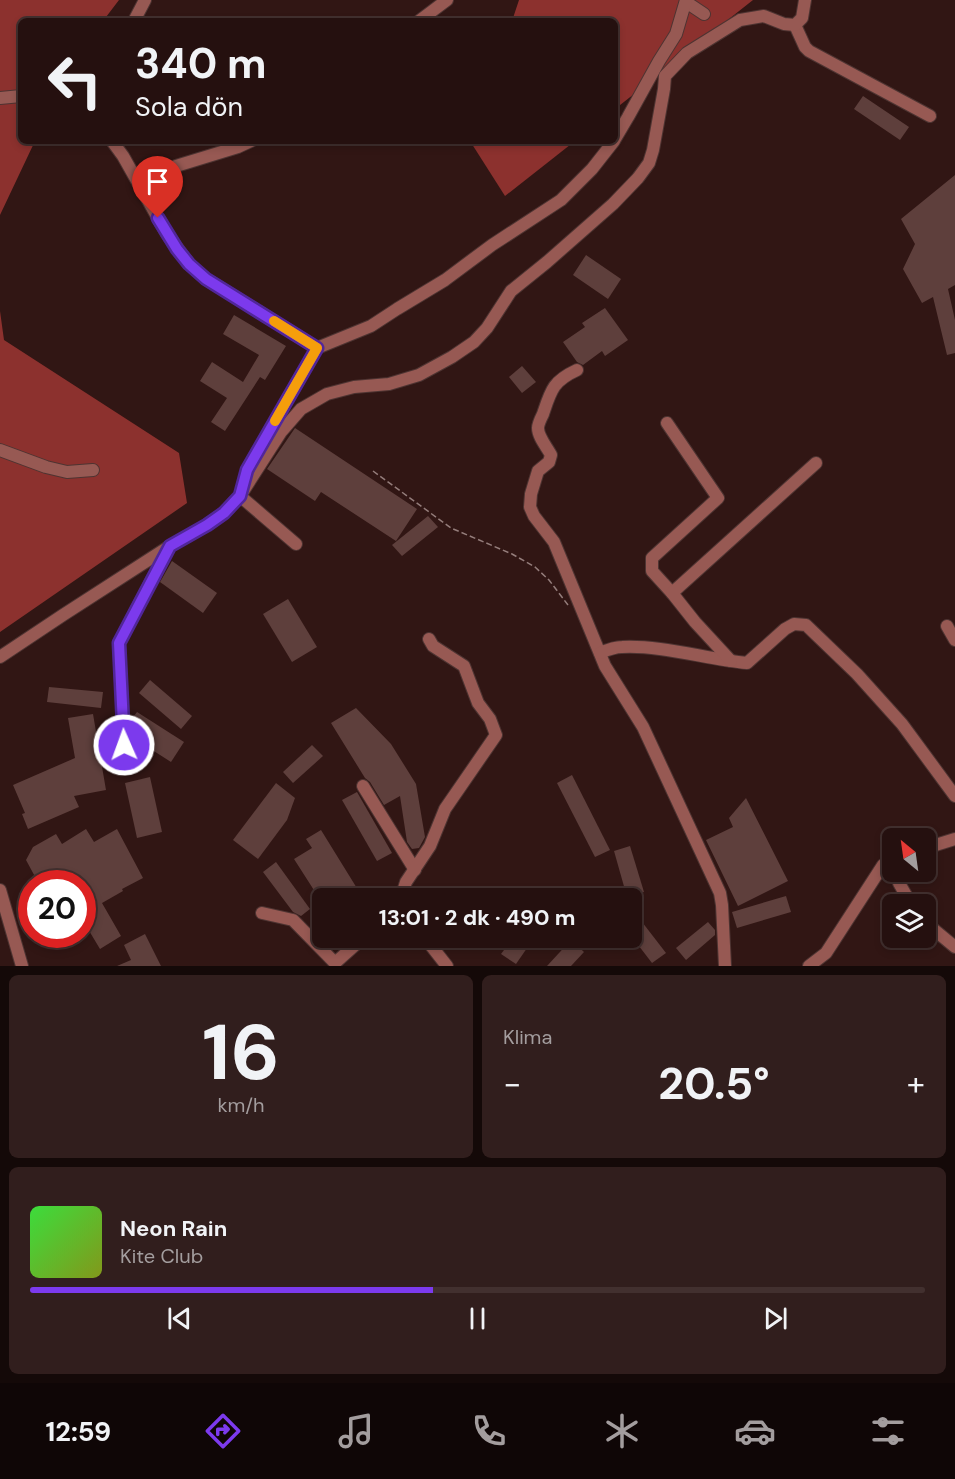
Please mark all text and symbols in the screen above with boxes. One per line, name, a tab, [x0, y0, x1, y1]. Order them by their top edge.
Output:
text: 340 m	[135, 36, 267, 91]
icon: left	[36, 42, 114, 120]
text: Sola dön	[135, 89, 243, 124]
pin	[132, 156, 183, 218]
icon: arrive	[141, 165, 174, 198]
position arrow	[92, 713, 156, 777]
north arrow	[882, 828, 936, 882]
map controls	[882, 828, 936, 948]
speed limit sign: 20	[18, 870, 96, 948]
button: layers	[882, 894, 936, 948]
text: 13:01 · 2 dk · 490 m	[379, 903, 575, 932]
text: 16	[202, 1002, 280, 1103]
text: Klima	[503, 1024, 552, 1050]
text: 20.5°	[658, 1054, 770, 1113]
text: −	[503, 1062, 521, 1105]
text: +	[907, 1062, 925, 1105]
text: km/h	[217, 1092, 265, 1118]
text: Neon Rain	[120, 1214, 227, 1243]
text: Kite Club	[120, 1243, 203, 1269]
icon: previous	[163, 1302, 196, 1335]
icon: pause	[461, 1302, 494, 1335]
icon: next	[759, 1302, 792, 1335]
icon: directions	[202, 1410, 244, 1452]
icon: music	[335, 1410, 377, 1452]
icon: phone	[468, 1410, 510, 1452]
icon: climate	[601, 1410, 643, 1452]
icon: car	[734, 1410, 776, 1452]
icon: filters	[867, 1410, 909, 1452]
text: 12:59	[46, 1414, 111, 1449]

